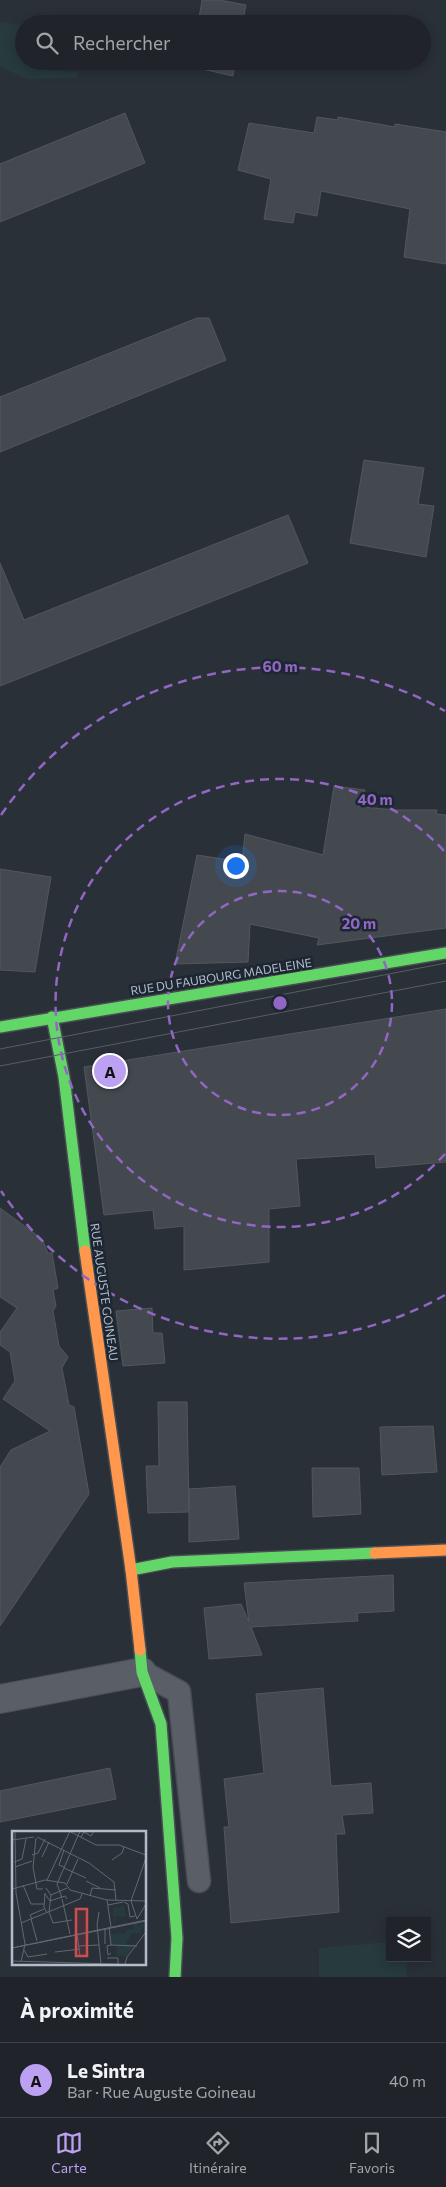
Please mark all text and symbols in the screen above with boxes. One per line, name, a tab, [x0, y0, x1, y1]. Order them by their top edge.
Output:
search box	[15, 15, 431, 70]
icon: search	[33, 29, 61, 57]
text: Rechercher	[73, 31, 171, 54]
text: 60 m	[262, 657, 298, 675]
text: 40 m	[357, 790, 393, 808]
your location	[223, 853, 249, 879]
text: 20 m	[342, 914, 376, 932]
street label: RUE DU FAUBOURG MADELEINE	[129, 955, 313, 997]
centre of rings	[271, 994, 289, 1012]
pin: A	[94, 1052, 126, 1090]
street label: RUE AUGUSTE GOINEAU	[88, 1222, 122, 1362]
inset map	[12, 1831, 146, 1964]
map controls	[386, 1917, 431, 1962]
button: layers	[386, 1917, 431, 1962]
text: À proximité	[20, 1997, 134, 2022]
text: Le Sintra	[67, 2059, 145, 2082]
text: A	[30, 2071, 42, 2090]
text: 40 m	[389, 2071, 426, 2090]
text: Bar · Rue Auguste Goineau	[67, 2082, 256, 2101]
tab: Carte	[51, 2129, 87, 2176]
tab: Itinéraire	[189, 2129, 247, 2176]
tab: Favoris	[349, 2129, 395, 2176]

